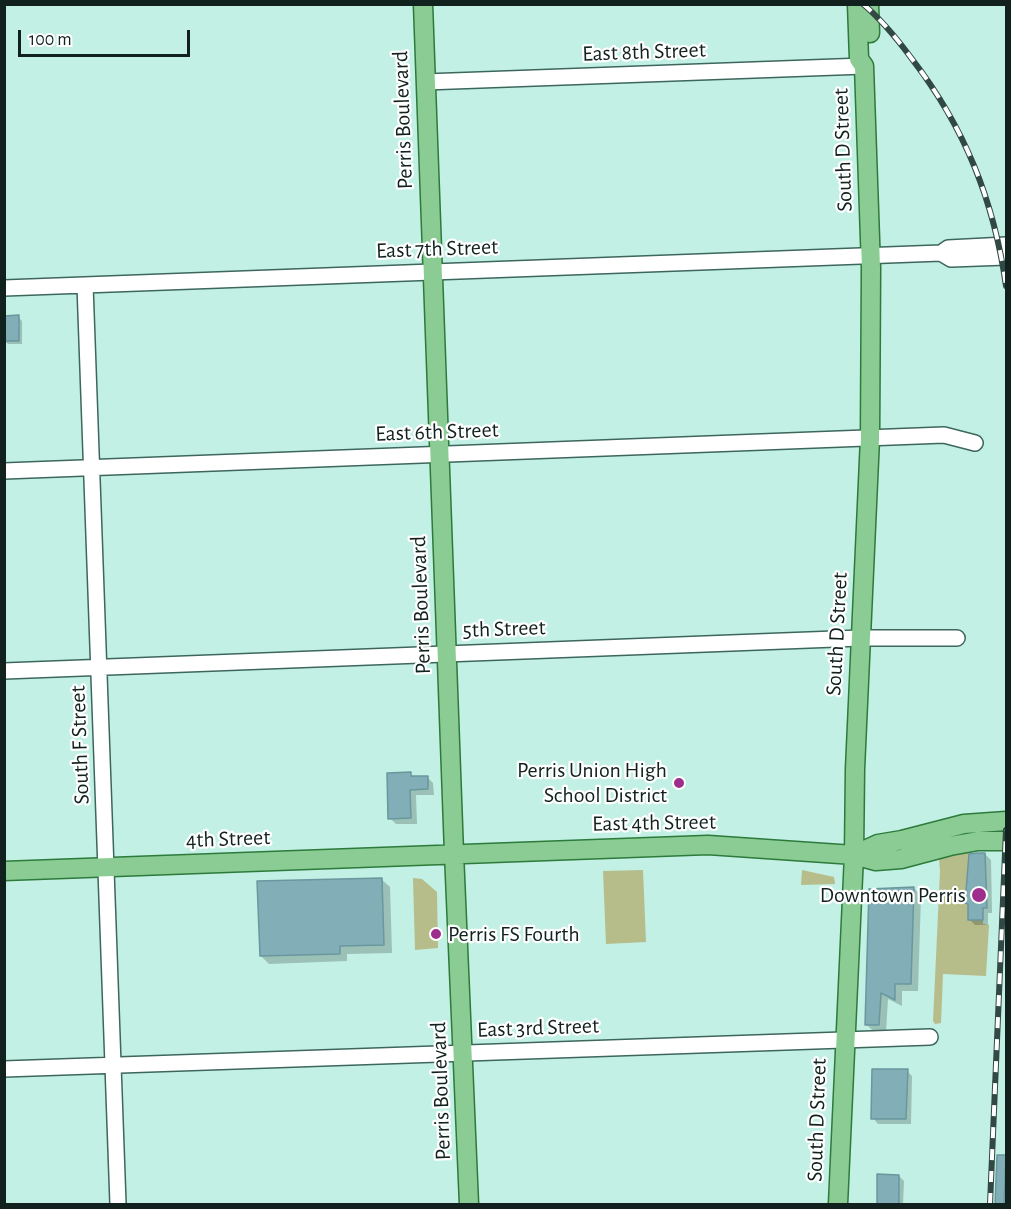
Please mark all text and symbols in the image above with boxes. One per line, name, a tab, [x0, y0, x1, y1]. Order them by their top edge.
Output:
scale bar	[21, 18, 194, 56]
text: 100 m	[29, 31, 72, 49]
street label: East 8th Street	[582, 37, 706, 67]
street label: Perris Boulevard	[387, 50, 419, 190]
street label: South D Street	[828, 88, 858, 212]
street label: East 7th Street	[375, 234, 499, 264]
street label: East 6th Street	[375, 417, 499, 447]
street label: Perris Boulevard	[405, 535, 437, 675]
street label: South D Street	[821, 572, 853, 696]
street label: 5th Street	[462, 614, 546, 644]
street label: South F Street	[65, 685, 95, 805]
place label: Perris Union High School District	[517, 757, 667, 808]
marker: Perris Union High School District	[672, 776, 686, 790]
street label: East 4th Street	[592, 809, 716, 837]
street label: 4th Street	[185, 824, 271, 854]
place label: Downtown Perris	[820, 882, 966, 908]
marker: Downtown Perris	[970, 886, 988, 904]
place label: Perris FS Fourth	[448, 921, 580, 947]
marker: Perris FS Fourth	[429, 927, 443, 941]
street label: East 3rd Street	[477, 1013, 599, 1043]
street label: Perris Boulevard	[425, 1021, 457, 1161]
street label: South D Street	[802, 1058, 832, 1182]

